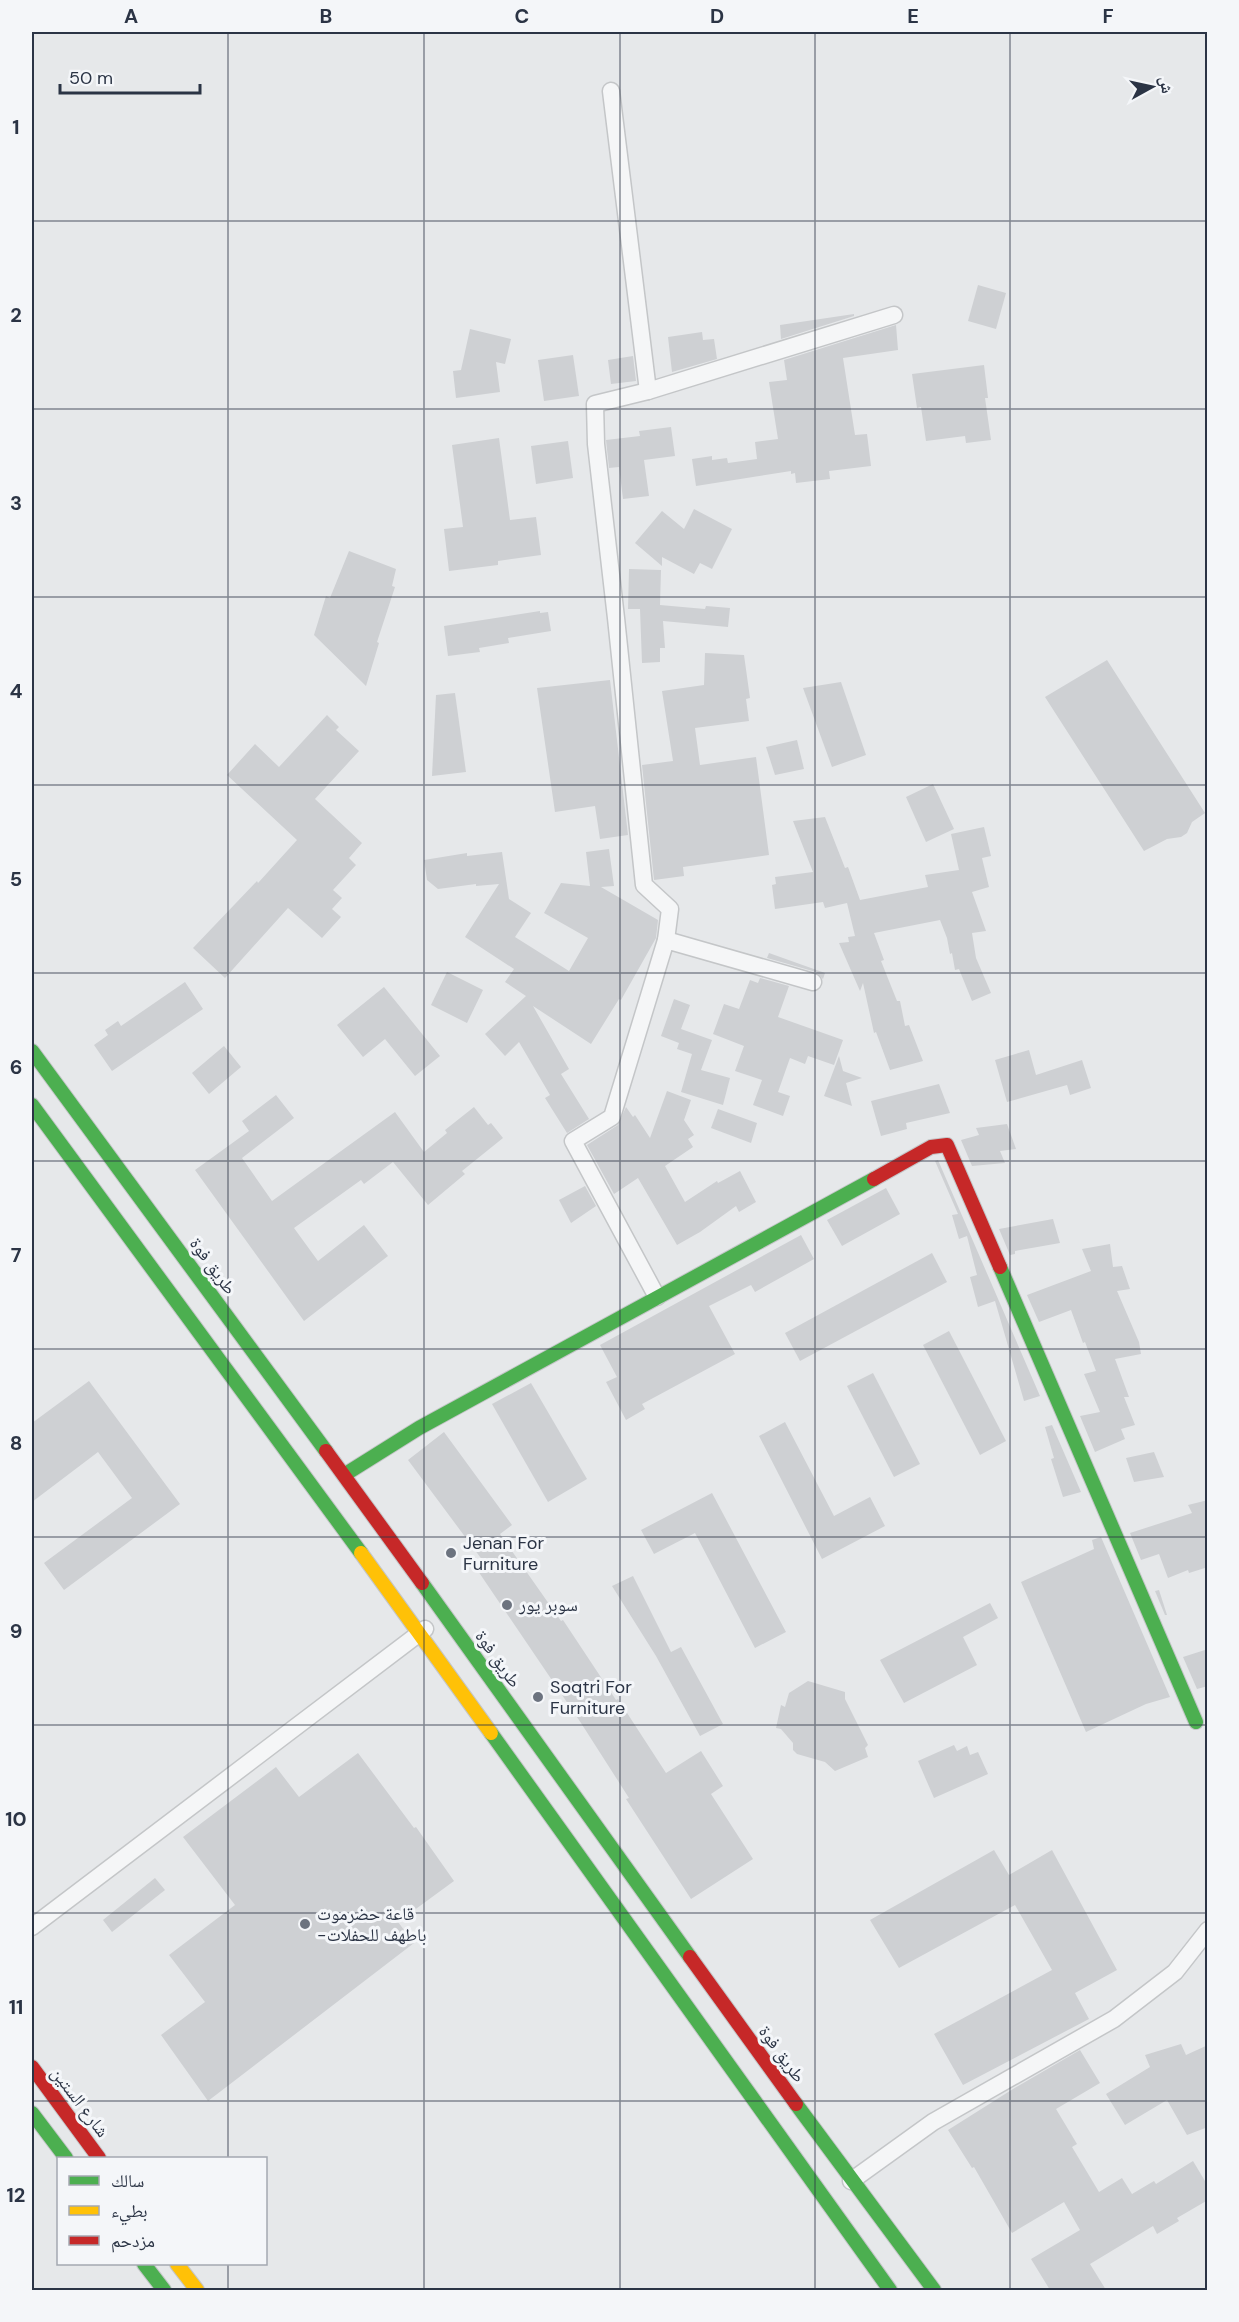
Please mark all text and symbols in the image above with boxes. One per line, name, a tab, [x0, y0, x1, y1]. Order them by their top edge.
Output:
text: A	[124, 3, 138, 29]
text: B	[320, 3, 332, 29]
text: C	[515, 3, 529, 29]
text: D	[710, 3, 724, 29]
text: E	[907, 3, 919, 29]
text: F	[1102, 3, 1114, 29]
scale bar	[60, 57, 200, 95]
north arrow	[1122, 57, 1182, 117]
text: 50 m	[69, 66, 113, 90]
text: ش	[1155, 75, 1178, 95]
text: 1	[12, 114, 20, 140]
text: 2	[10, 302, 22, 328]
text: 3	[10, 490, 22, 516]
text: 4	[10, 678, 23, 704]
text: 5	[10, 866, 22, 892]
text: 6	[10, 1054, 22, 1080]
street label: طريق فوة	[184, 1233, 242, 1299]
text: 7	[11, 1242, 22, 1268]
text: 8	[10, 1430, 22, 1456]
place label: Jenan For Furniture	[463, 1531, 544, 1576]
marker: Jenan For Furniture	[444, 1546, 458, 1560]
place label: سوبر يور	[518, 1593, 578, 1617]
marker: سوبر يور	[500, 1598, 514, 1612]
text: 9	[10, 1618, 22, 1644]
street label: طريق فوة	[470, 1625, 526, 1693]
place label: Soqtri For Furniture	[550, 1675, 632, 1720]
marker: Soqtri For Furniture	[531, 1690, 545, 1704]
text: 10	[5, 1806, 27, 1832]
place label: قاعة حضرموت -باطهف للحفلات	[317, 1902, 427, 1947]
marker: قاعة حضرموت -باطهف للحفلات	[298, 1917, 312, 1931]
text: 11	[9, 1994, 23, 2020]
street label: طريق فوة	[753, 2021, 811, 2087]
street label: شارع الستين	[46, 2062, 114, 2142]
legend	[57, 2157, 267, 2265]
text: سالك	[111, 2169, 144, 2193]
text: 12	[7, 2182, 25, 2208]
text: بطيء	[111, 2199, 148, 2226]
text: مزدحم	[111, 2229, 155, 2253]

